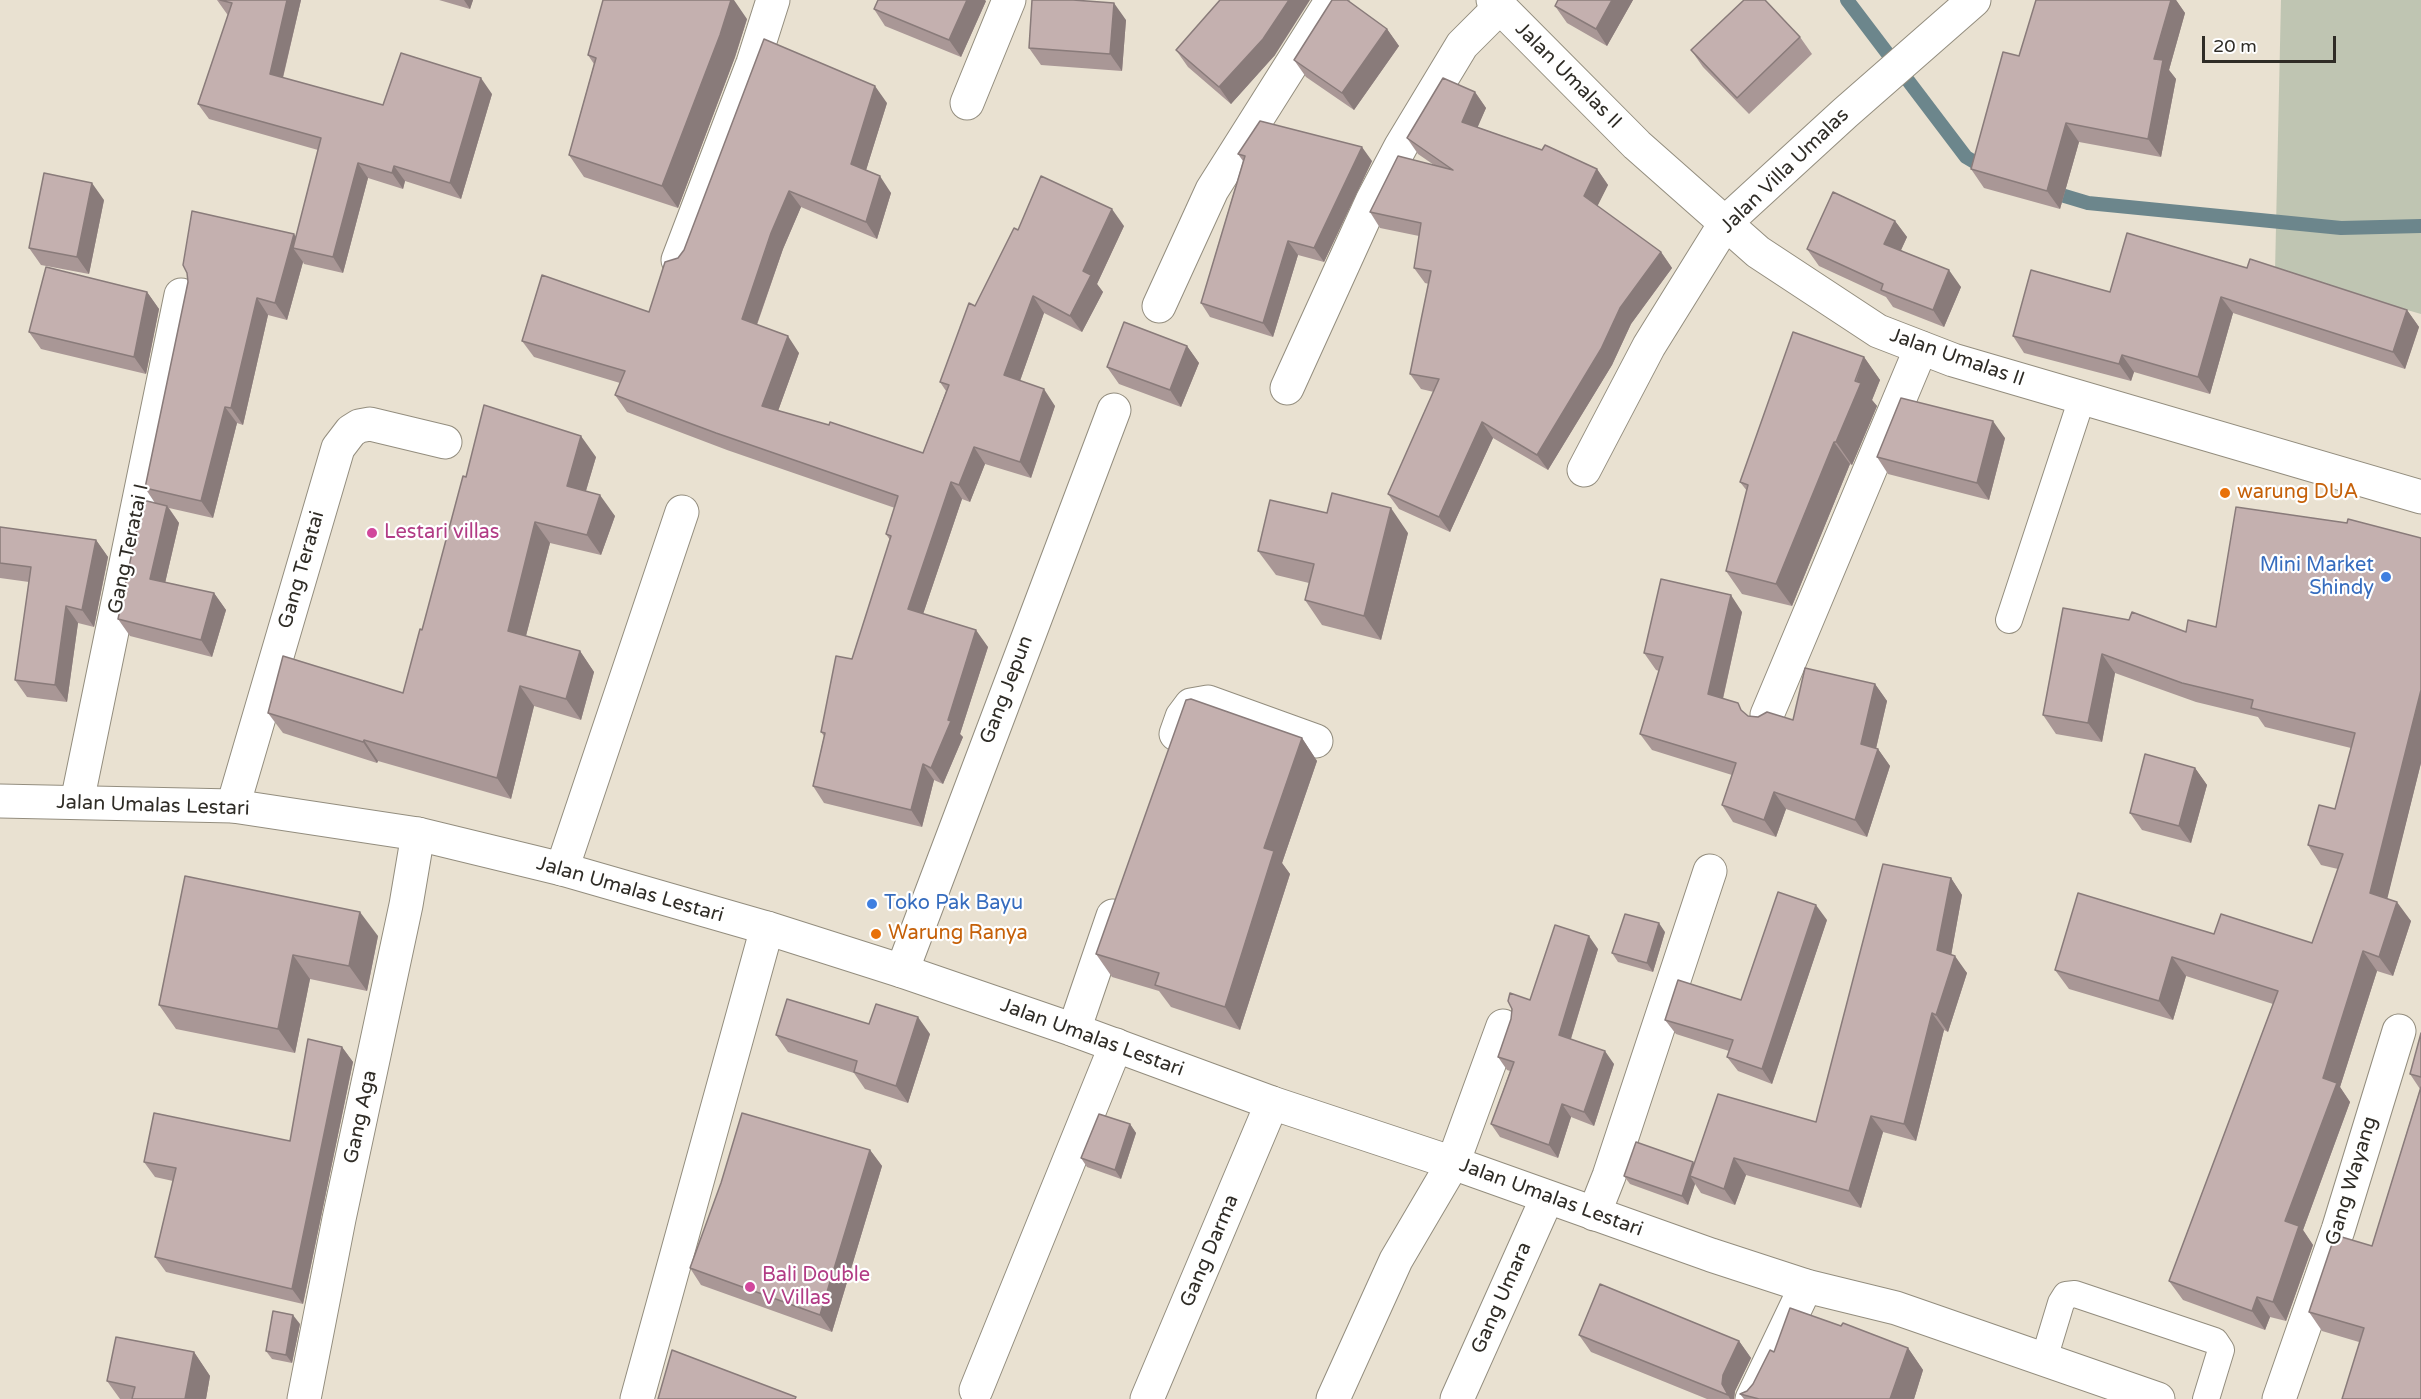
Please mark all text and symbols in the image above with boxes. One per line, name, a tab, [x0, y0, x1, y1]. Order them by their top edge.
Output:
street label: Jalan Umalas II	[1510, 18, 1626, 134]
scale bar	[2205, 24, 2338, 62]
text: 20 m	[2213, 35, 2257, 57]
street label: Jalan Villa Umalas	[1716, 104, 1854, 238]
street label: Jalan Umalas II	[1886, 324, 2028, 392]
place label: warung DUA	[2237, 481, 2358, 505]
street label: Gang Teratai I	[104, 482, 154, 616]
marker: warung DUA	[2218, 486, 2232, 500]
street label: Gang Teratai	[274, 508, 330, 632]
place label: Lestari villas	[384, 521, 499, 545]
marker: Lestari villas	[365, 526, 379, 540]
place label: Mini Market Shindy	[2260, 554, 2374, 601]
marker: Mini Market Shindy	[2379, 570, 2393, 584]
street label: Gang Jepun	[975, 632, 1039, 748]
street label: Jalan Umalas Lestari	[56, 791, 250, 821]
street label: Jalan Umalas Lestari	[534, 852, 726, 928]
place label: Toko Pak Bayu	[884, 892, 1023, 916]
marker: Toko Pak Bayu	[865, 897, 879, 911]
place label: Warung Ranya	[888, 922, 1028, 946]
marker: Warung Ranya	[869, 927, 883, 941]
street label: Jalan Umalas Lestari	[997, 994, 1187, 1082]
street label: Gang Aga	[339, 1068, 383, 1166]
street label: Gang Wayang	[2321, 1114, 2383, 1248]
street label: Jalan Umalas Lestari	[1456, 1154, 1646, 1242]
street label: Gang Darma	[1176, 1191, 1244, 1311]
street label: Gang Umara	[1467, 1238, 1537, 1358]
place label: Bali Double V Villas	[762, 1264, 870, 1311]
marker: Bali Double V Villas	[743, 1280, 757, 1294]

